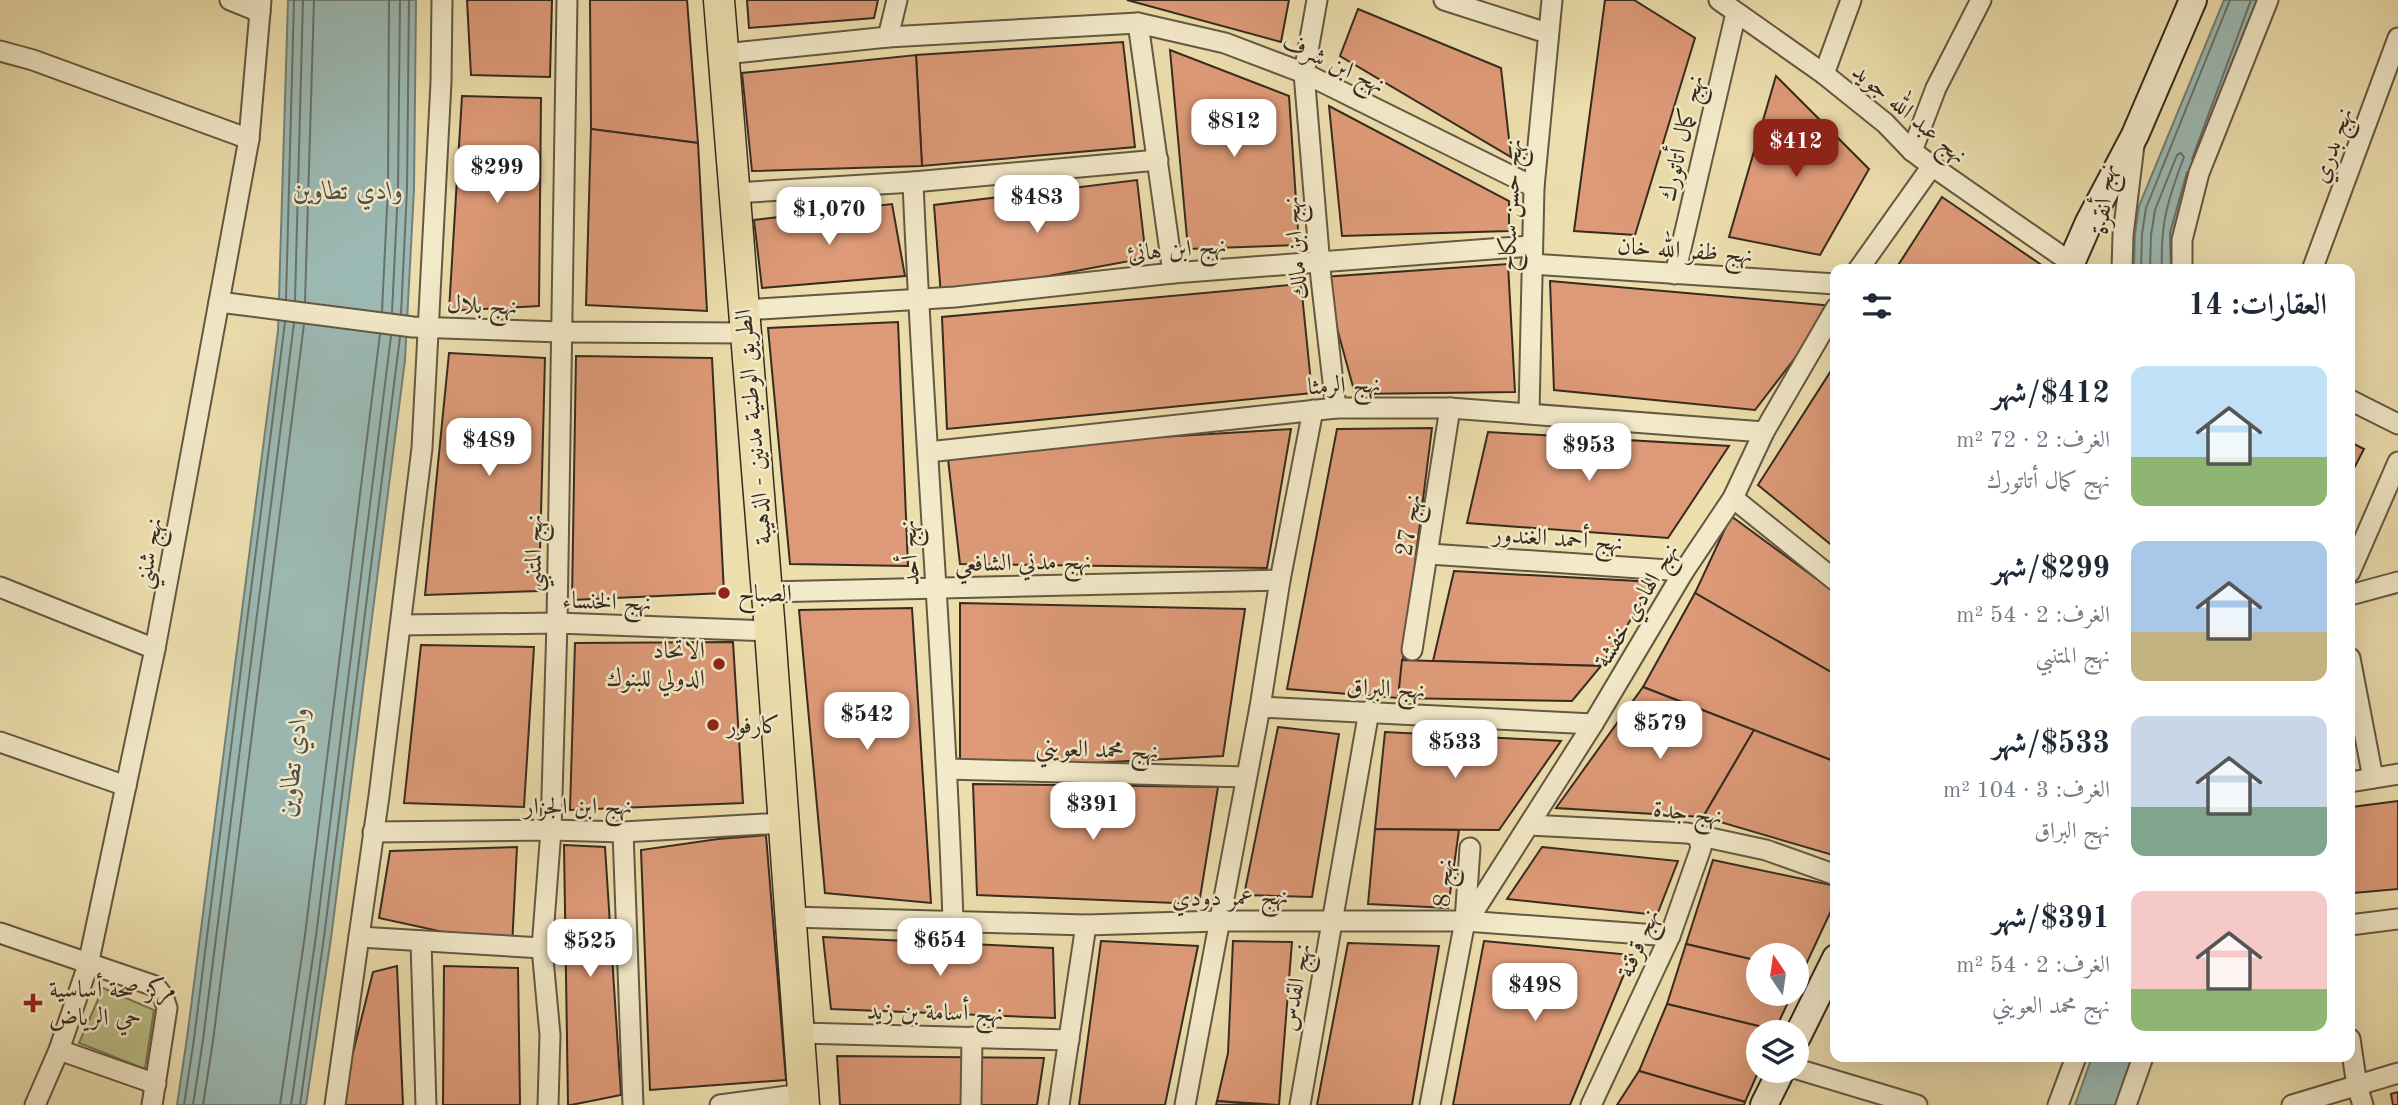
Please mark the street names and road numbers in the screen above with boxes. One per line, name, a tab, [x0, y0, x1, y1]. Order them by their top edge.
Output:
street label: نهج ابن شرف	[1275, 31, 1388, 105]
street label: نهج عبد الله جويد	[1842, 53, 1976, 175]
street label: نهج كمال أتاتورك	[1650, 71, 1716, 206]
street label: نهج بدري	[2309, 105, 2365, 189]
street label: نهج حسن سكاح	[1495, 138, 1534, 272]
street label: نهج أنقرة	[2082, 162, 2128, 237]
street label: نهج ابن مالك	[1281, 195, 1320, 300]
street label: نهج ظفر الله خان	[1616, 226, 1754, 276]
street label: نهج ابن هانئ	[1127, 235, 1228, 274]
street label: نهج بلال	[446, 294, 518, 327]
street label: الطريق الوطنية مدنين - الذهيبة	[733, 308, 778, 546]
street label: نهج الرمثا	[1307, 373, 1381, 407]
street label: نهج 27	[1393, 492, 1434, 559]
street label: نهج المتنبي	[522, 514, 556, 592]
street label: نهج شنني	[132, 516, 176, 592]
street label: نهج أحمد الغندور	[1489, 516, 1624, 564]
street label: نهج أحد	[890, 518, 932, 587]
street label: نهج الهادي خفشة	[1591, 540, 1690, 676]
street label: نهج مدني الشافعي	[955, 551, 1092, 585]
street label: نهج الخنساء	[562, 589, 652, 624]
street label: نهج البراق	[1345, 676, 1426, 711]
street label: نهج محمد العويني	[1035, 737, 1159, 773]
street label: نهج ابن الجزار	[522, 796, 632, 827]
street label: نهج جدة	[1651, 798, 1724, 837]
street label: نهج 8	[1431, 858, 1466, 909]
street label: نهج عمر دودي	[1172, 886, 1288, 919]
street label: نهج قرقنة	[1615, 906, 1671, 984]
street label: نهج القدس	[1277, 942, 1323, 1034]
street label: نهج أسامة بن زيد	[866, 994, 1004, 1034]

